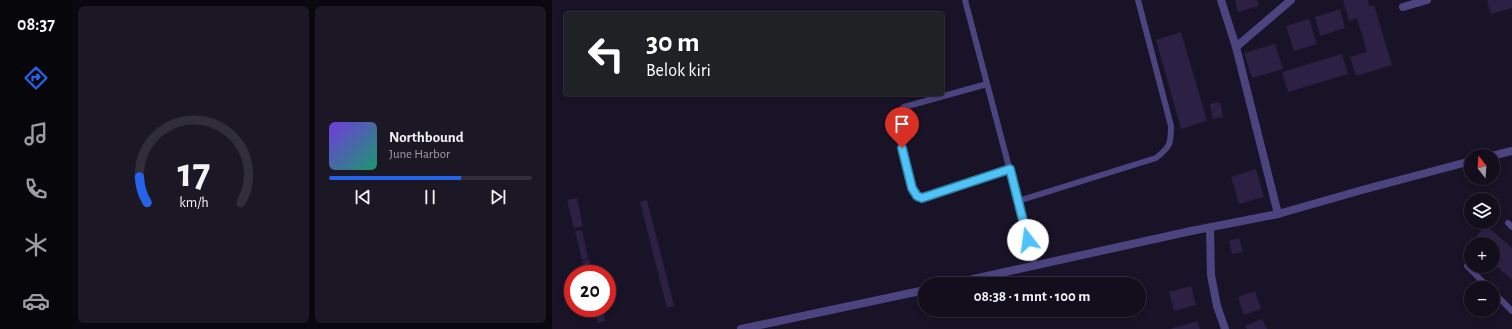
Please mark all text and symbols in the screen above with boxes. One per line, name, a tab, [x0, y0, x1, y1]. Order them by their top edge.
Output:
text: 08:37	[17, 16, 55, 34]
icon: left	[580, 28, 632, 80]
text: 30 m	[646, 29, 699, 57]
text: Belok kiri	[646, 62, 711, 80]
icon: directions	[22, 64, 50, 92]
pin	[885, 107, 919, 148]
icon: arrive	[891, 113, 913, 135]
icon: music	[22, 120, 50, 148]
text: Northbound	[389, 130, 464, 145]
text: June Harbor	[389, 148, 450, 161]
north arrow	[1464, 149, 1500, 185]
map controls	[1464, 149, 1500, 317]
text: 17	[177, 152, 210, 193]
icon: phone	[22, 175, 50, 203]
icon: previous	[352, 186, 374, 208]
icon: pause	[419, 186, 441, 208]
icon: next	[487, 186, 509, 208]
button: layers	[1464, 193, 1500, 229]
text: km/h	[179, 195, 208, 209]
position arrow	[1007, 219, 1049, 261]
icon: climate	[22, 231, 50, 259]
button: +	[1464, 237, 1500, 273]
speed limit sign: 20	[564, 265, 616, 317]
button: −	[1464, 281, 1500, 317]
icon: car	[22, 287, 50, 315]
text: 08:38 · 1 mnt · 100 m	[974, 289, 1090, 304]

